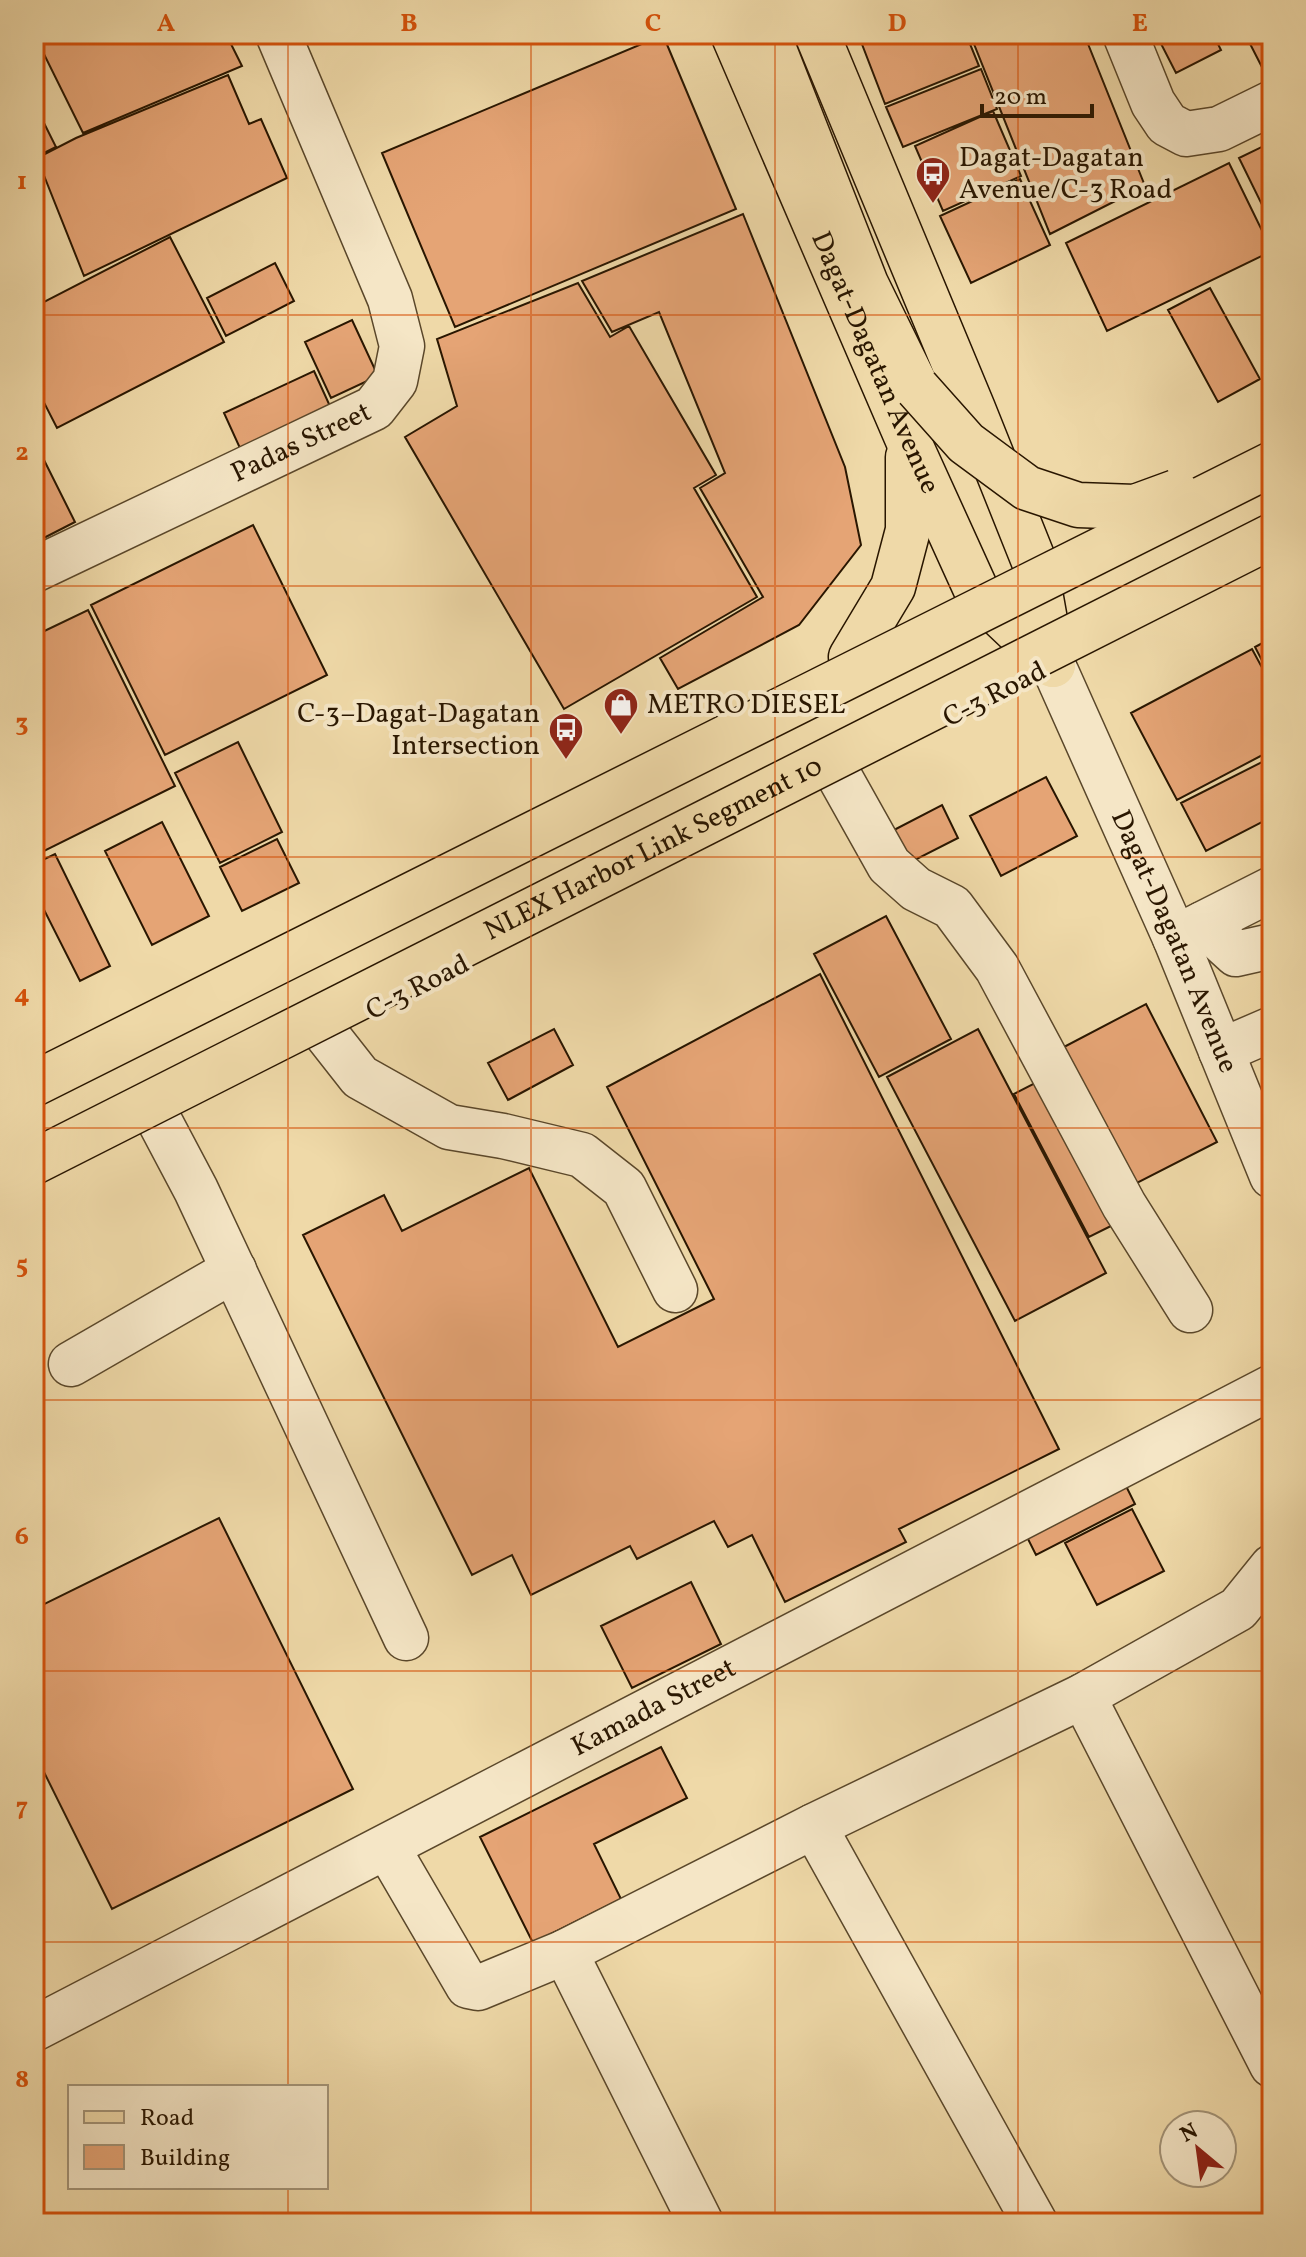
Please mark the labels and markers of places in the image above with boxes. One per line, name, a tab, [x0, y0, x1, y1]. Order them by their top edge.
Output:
place label: Dagat-Dagatan Avenue/C-3 Road	[959, 139, 1172, 210]
bus stop icon: Dagat-Dagatan Avenue/C-3 Road	[914, 155, 952, 205]
shop icon: METRO DIESEL	[602, 686, 640, 736]
place label: METRO DIESEL	[647, 686, 846, 725]
place label: C-3–Dagat-Dagatan Intersection	[297, 695, 540, 766]
bus stop icon: C-3–Dagat-Dagatan Intersection	[547, 711, 585, 761]

